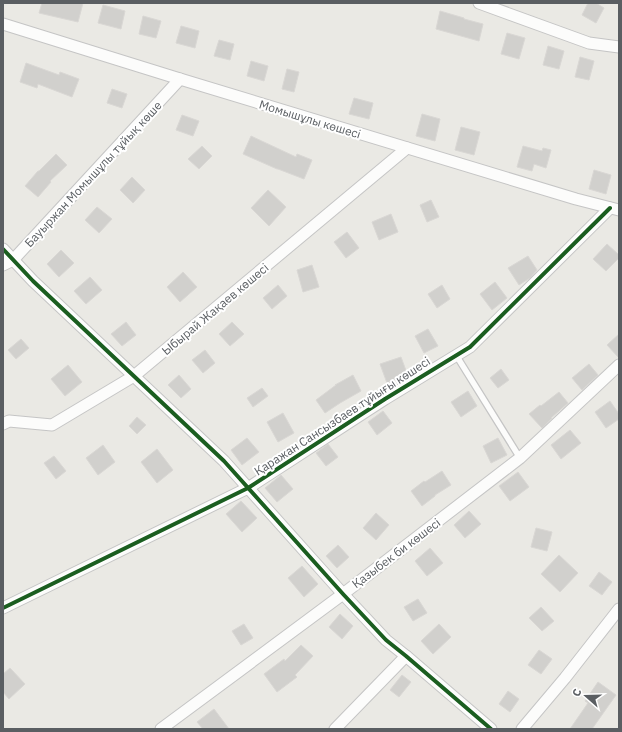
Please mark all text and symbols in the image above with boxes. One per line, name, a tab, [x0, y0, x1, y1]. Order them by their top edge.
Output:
street label: Момышұлы көшесі	[257, 96, 363, 142]
street label: Бауыржан Момышұлы тұйық көше	[21, 98, 165, 250]
street label: Ыбырай Жақаев көшесі	[159, 260, 271, 358]
street label: Қаражан Сансызбаев тұйығы көшесі	[251, 353, 433, 479]
street label: Қазыбек би көшесі	[349, 515, 443, 591]
north arrow	[566, 676, 606, 716]
text: С	[569, 687, 584, 698]

